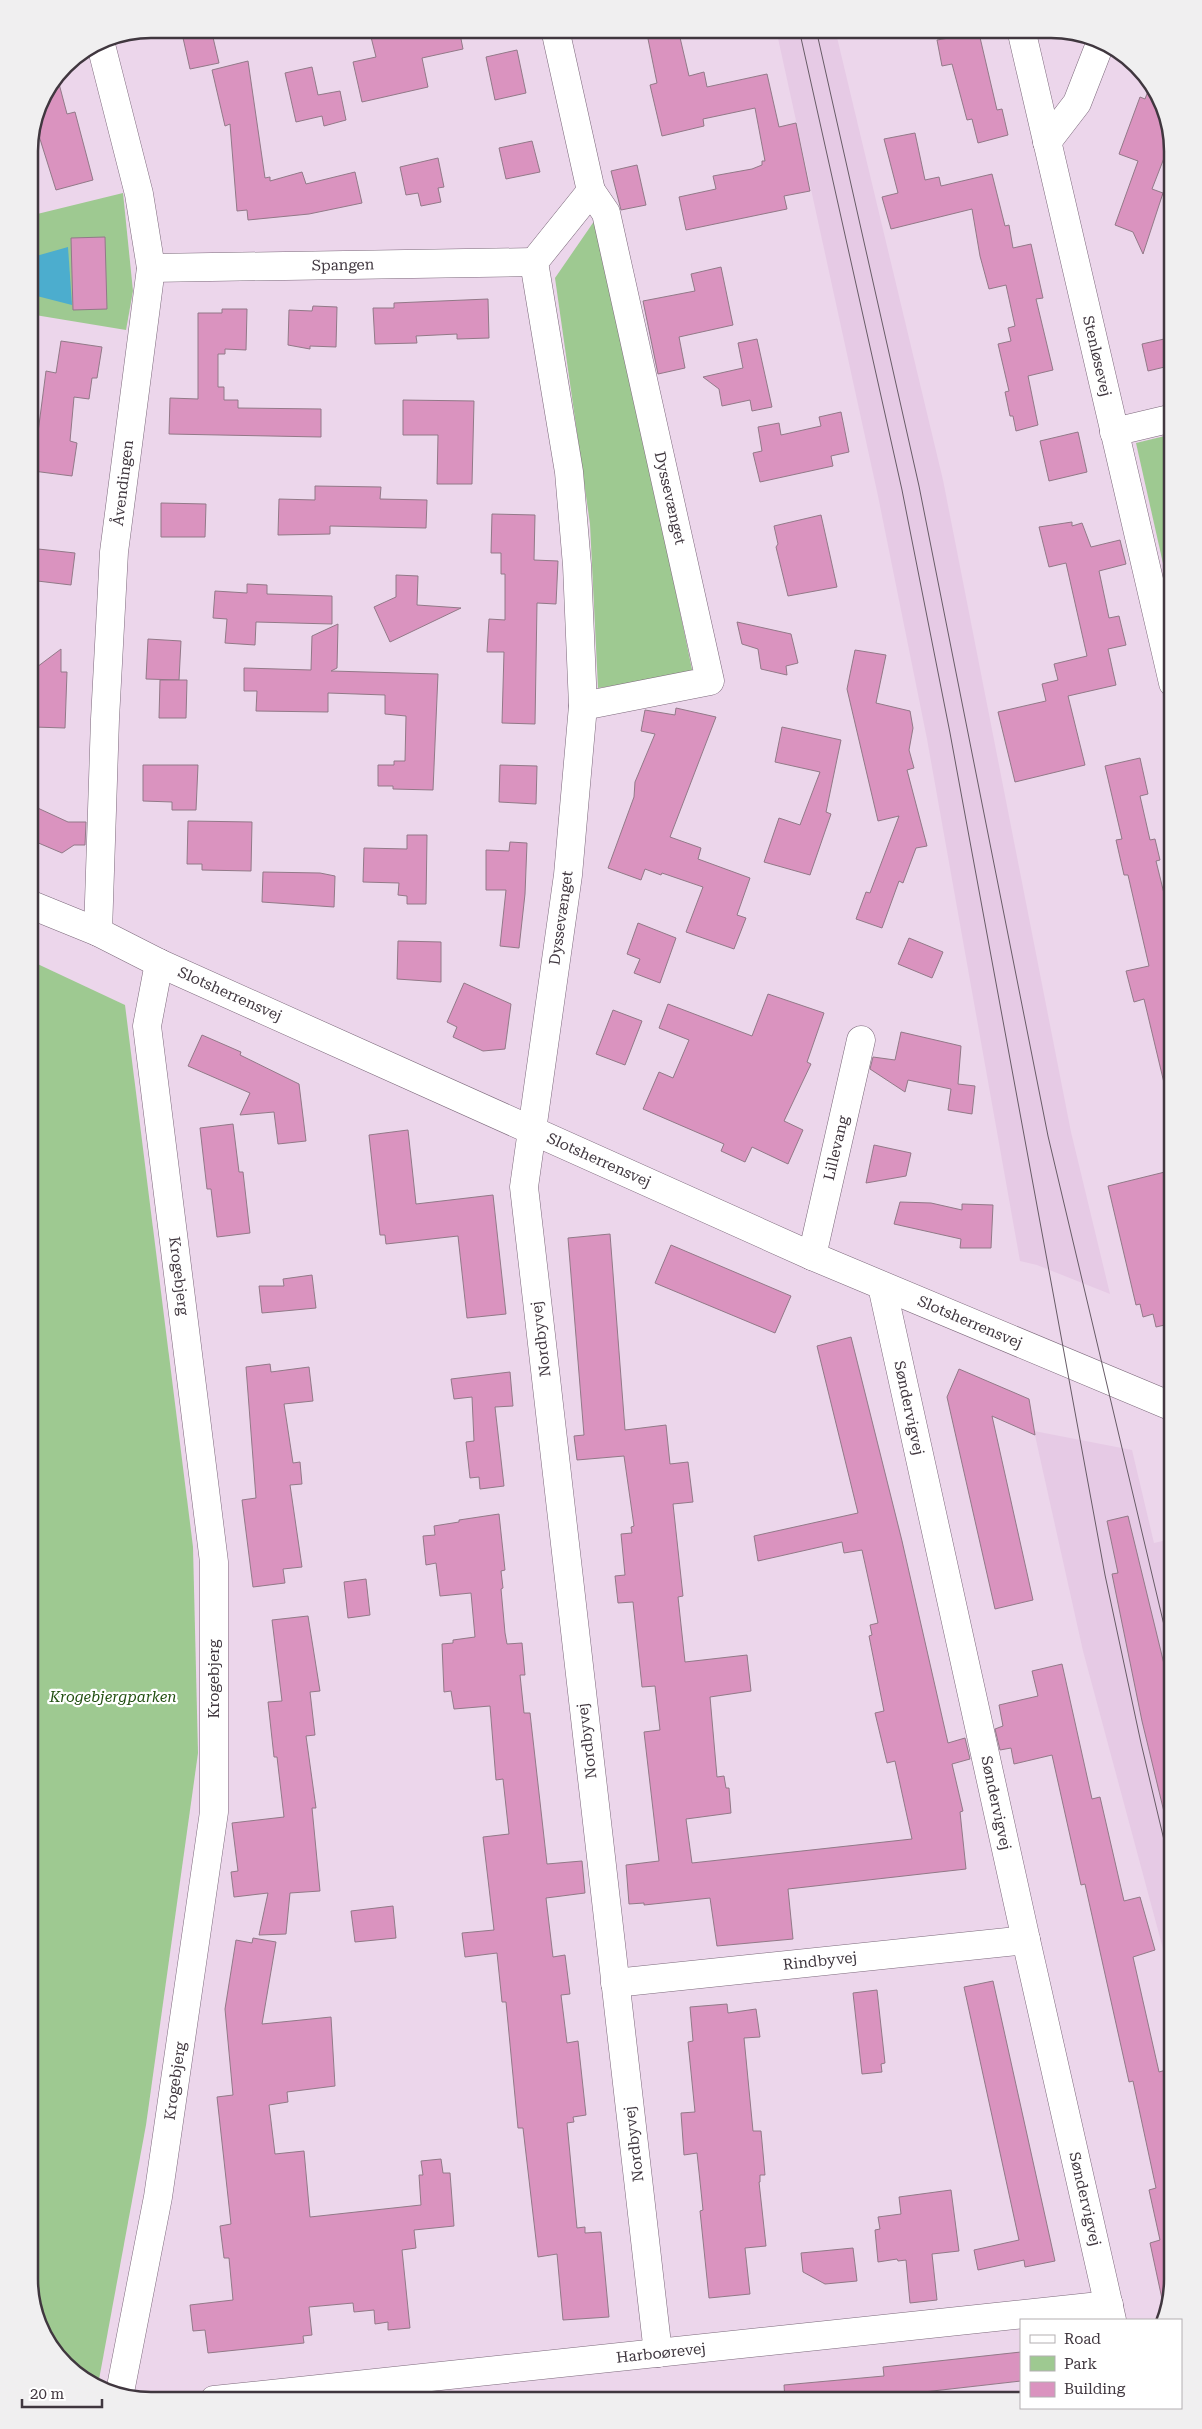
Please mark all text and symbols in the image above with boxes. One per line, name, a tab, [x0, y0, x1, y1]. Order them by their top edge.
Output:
street label: Spangen	[311, 255, 375, 275]
street label: Stenløsevej	[1079, 314, 1115, 398]
street label: Åvendingen	[108, 439, 137, 527]
street label: Dyssevænget	[651, 450, 690, 547]
street label: Dyssevænget	[545, 869, 577, 966]
street label: Slotsherrensvej	[175, 963, 285, 1025]
street label: Lillevang	[820, 1113, 852, 1182]
street label: Slotsherrensvej	[544, 1129, 654, 1191]
street label: Krogebjerg	[165, 1236, 193, 1317]
street label: Slotsherrensvej	[915, 1292, 1025, 1352]
street label: Nordbyvej	[527, 1300, 555, 1378]
street label: Søndervigvej	[890, 1359, 928, 1457]
street label: Krogebjerg	[205, 1639, 223, 1719]
park label: Krogebjergparken	[48, 1688, 177, 1706]
street label: Nordbyvej	[573, 1702, 601, 1780]
street label: Søndervigvej	[977, 1754, 1015, 1852]
street label: Rindbyvej	[782, 1948, 858, 1974]
street label: Krogebjerg	[161, 2040, 189, 2121]
street label: Nordbyvej	[620, 2105, 648, 2183]
street label: Søndervigvej	[1065, 2150, 1105, 2248]
legend	[1020, 2319, 1182, 2409]
text: Road	[1064, 2330, 1101, 2348]
street label: Harboørevej	[615, 2339, 707, 2367]
text: Park	[1064, 2355, 1098, 2373]
scale bar	[22, 2376, 102, 2408]
text: Building	[1064, 2380, 1126, 2398]
text: 20 m	[30, 2385, 65, 2403]

